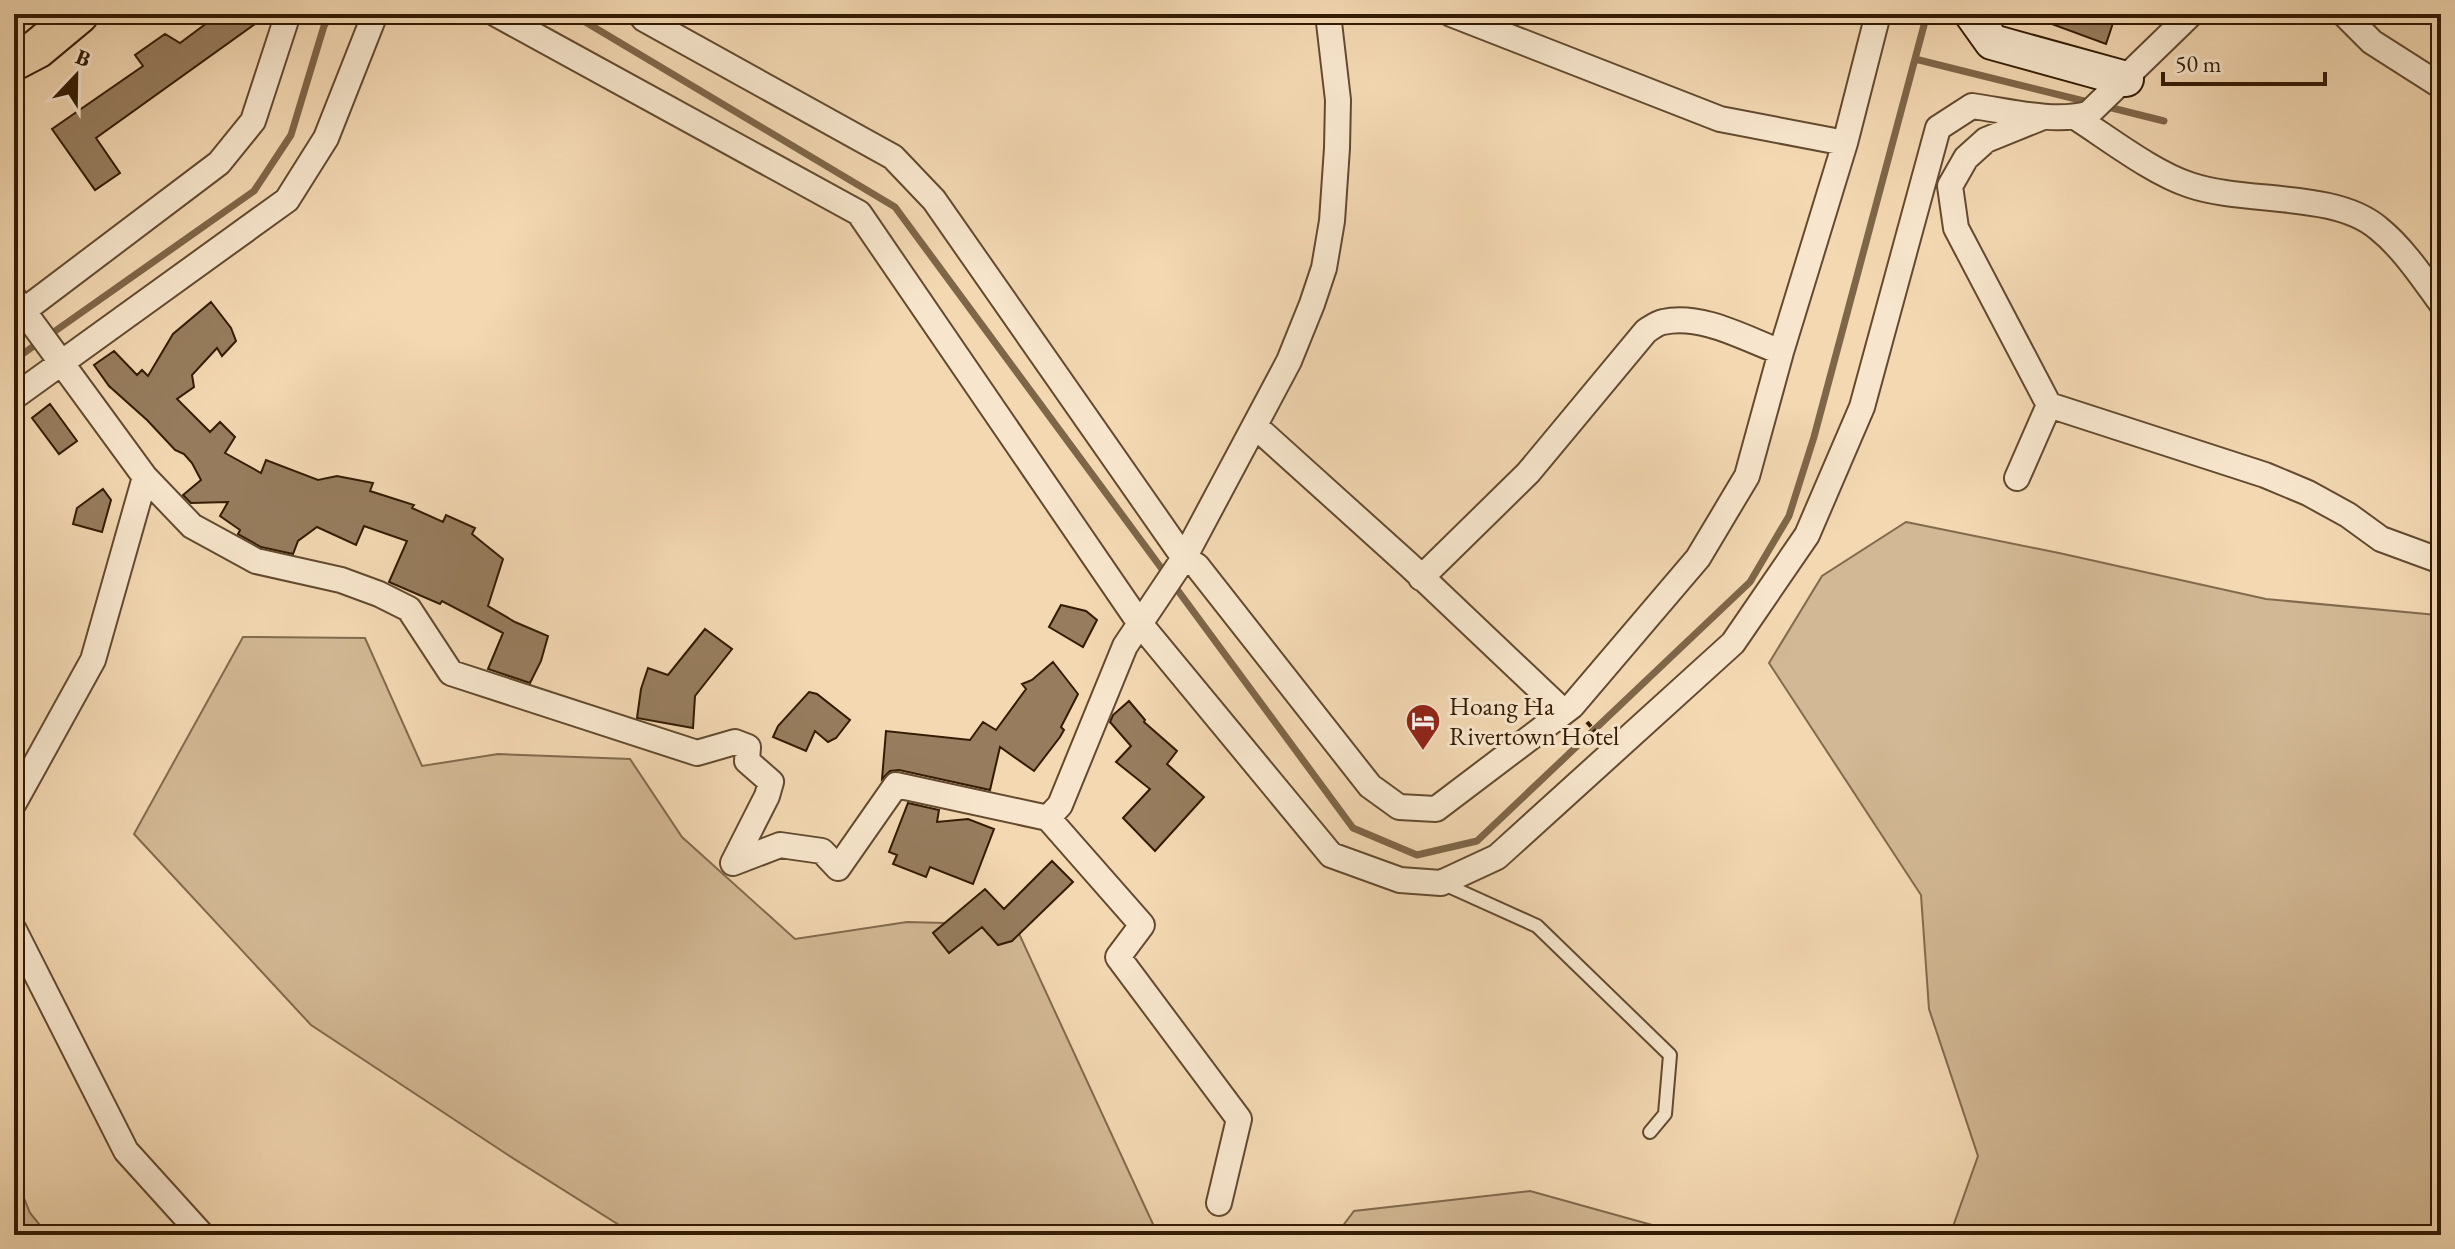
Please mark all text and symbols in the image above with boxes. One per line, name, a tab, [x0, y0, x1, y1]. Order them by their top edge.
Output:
north arrow	[36, 36, 116, 116]
scale bar	[2163, 36, 2325, 86]
text: B	[71, 42, 95, 74]
text: 50 m	[2175, 48, 2222, 79]
place label: Hoang Ha Rivertown Hotel	[1449, 689, 1619, 753]
hotel icon: Hoang Ha Rivertown Hotel	[1404, 702, 1442, 752]

